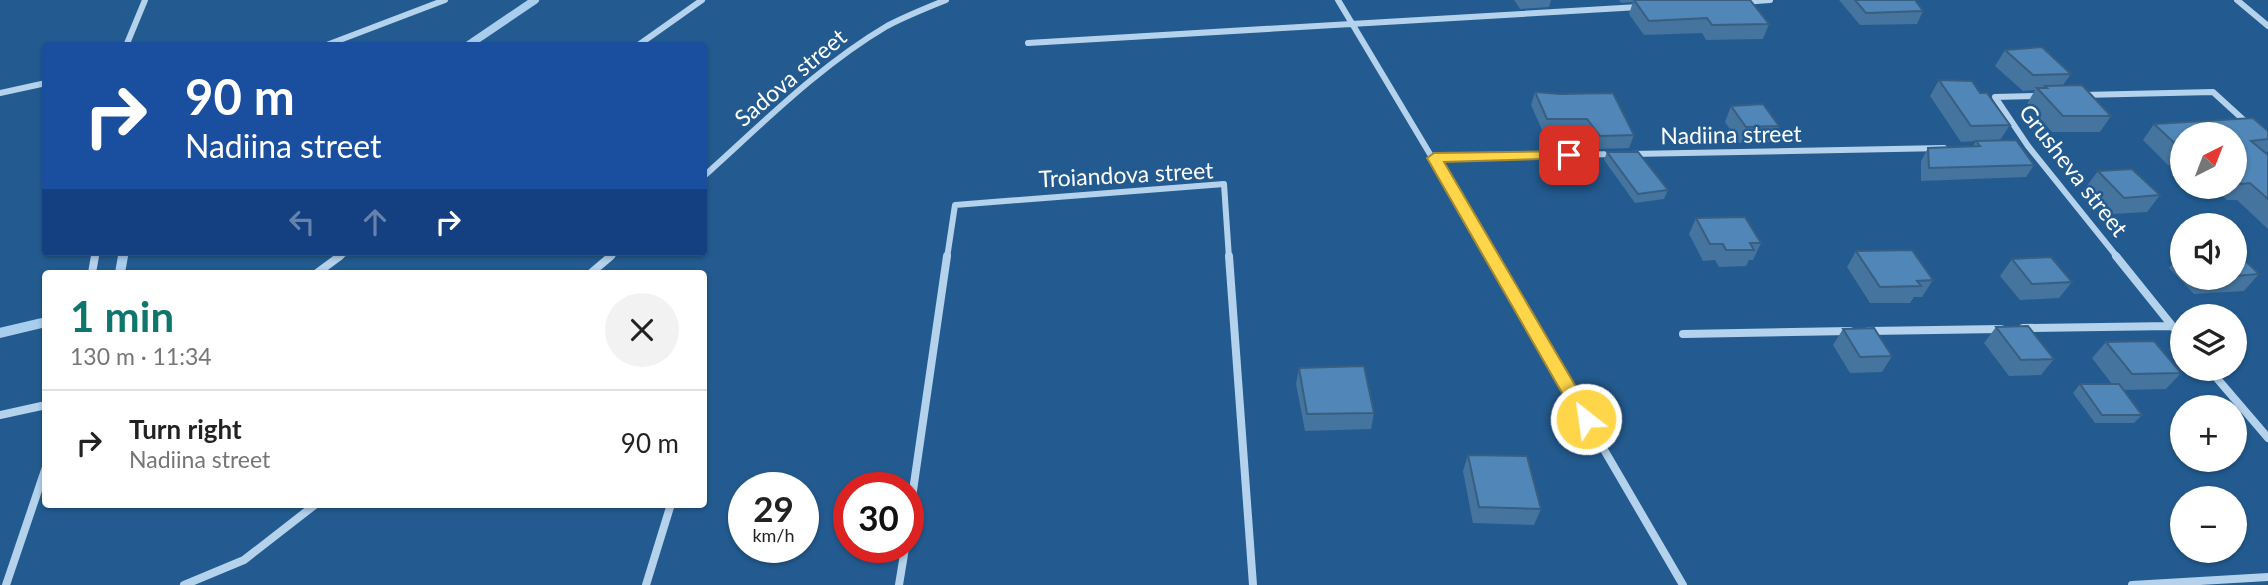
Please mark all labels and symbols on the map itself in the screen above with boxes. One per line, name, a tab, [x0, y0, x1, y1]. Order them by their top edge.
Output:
street label: Sadova street	[729, 22, 852, 132]
street label: Grusheva street	[2014, 98, 2135, 242]
street label: Nadiina street	[1660, 119, 1803, 149]
north arrow	[2170, 122, 2247, 200]
pin	[1539, 125, 1599, 185]
street label: Troiandova street	[1038, 155, 1215, 193]
position arrow	[1549, 382, 1623, 456]
speed limit sign: 30	[833, 472, 924, 563]

